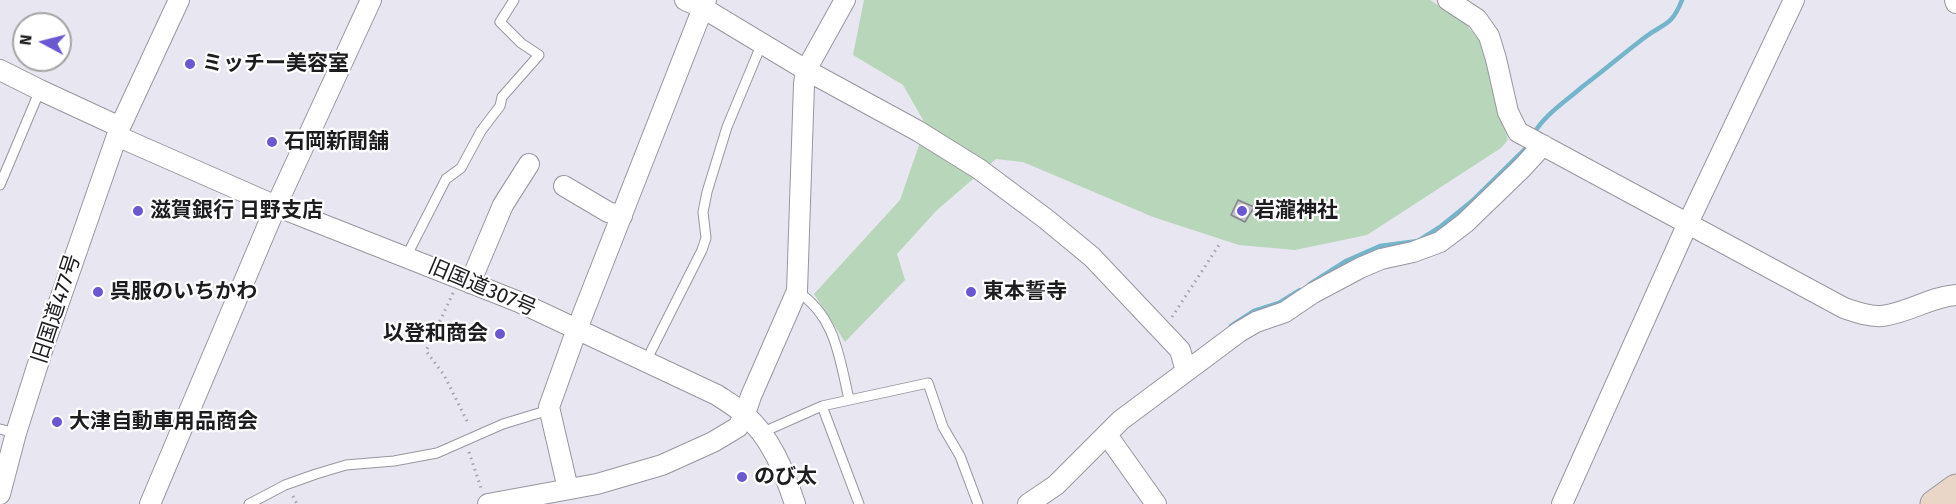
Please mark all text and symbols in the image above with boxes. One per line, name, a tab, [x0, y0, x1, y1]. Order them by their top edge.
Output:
north arrow	[12, 12, 72, 72]
text: N	[16, 34, 36, 46]
place label: ミッチー美容室	[202, 51, 349, 77]
marker: ミッチー美容室	[183, 57, 197, 71]
place label: 石岡新聞舗	[284, 129, 389, 155]
marker: 石岡新聞舗	[265, 135, 279, 149]
place label: 滋賀銀行 日野支店	[150, 198, 323, 224]
place label: 岩瀧神社	[1254, 198, 1338, 224]
marker: 滋賀銀行 日野支店	[131, 204, 145, 218]
marker: 岩瀧神社	[1235, 204, 1249, 218]
street label: 旧国道477号	[28, 251, 86, 367]
street label: 旧国道307号	[424, 254, 540, 322]
place label: 呉服のいちかわ	[110, 279, 257, 305]
place label: 東本誓寺	[983, 279, 1067, 305]
marker: 呉服のいちかわ	[91, 285, 105, 299]
marker: 東本誓寺	[964, 285, 978, 299]
place label: 以登和商会	[383, 321, 488, 347]
marker: 以登和商会	[493, 327, 507, 341]
place label: 大津自動車用品商会	[69, 409, 258, 435]
marker: 大津自動車用品商会	[50, 415, 64, 429]
place label: のび太	[754, 464, 817, 490]
marker: のび太	[735, 470, 749, 484]

